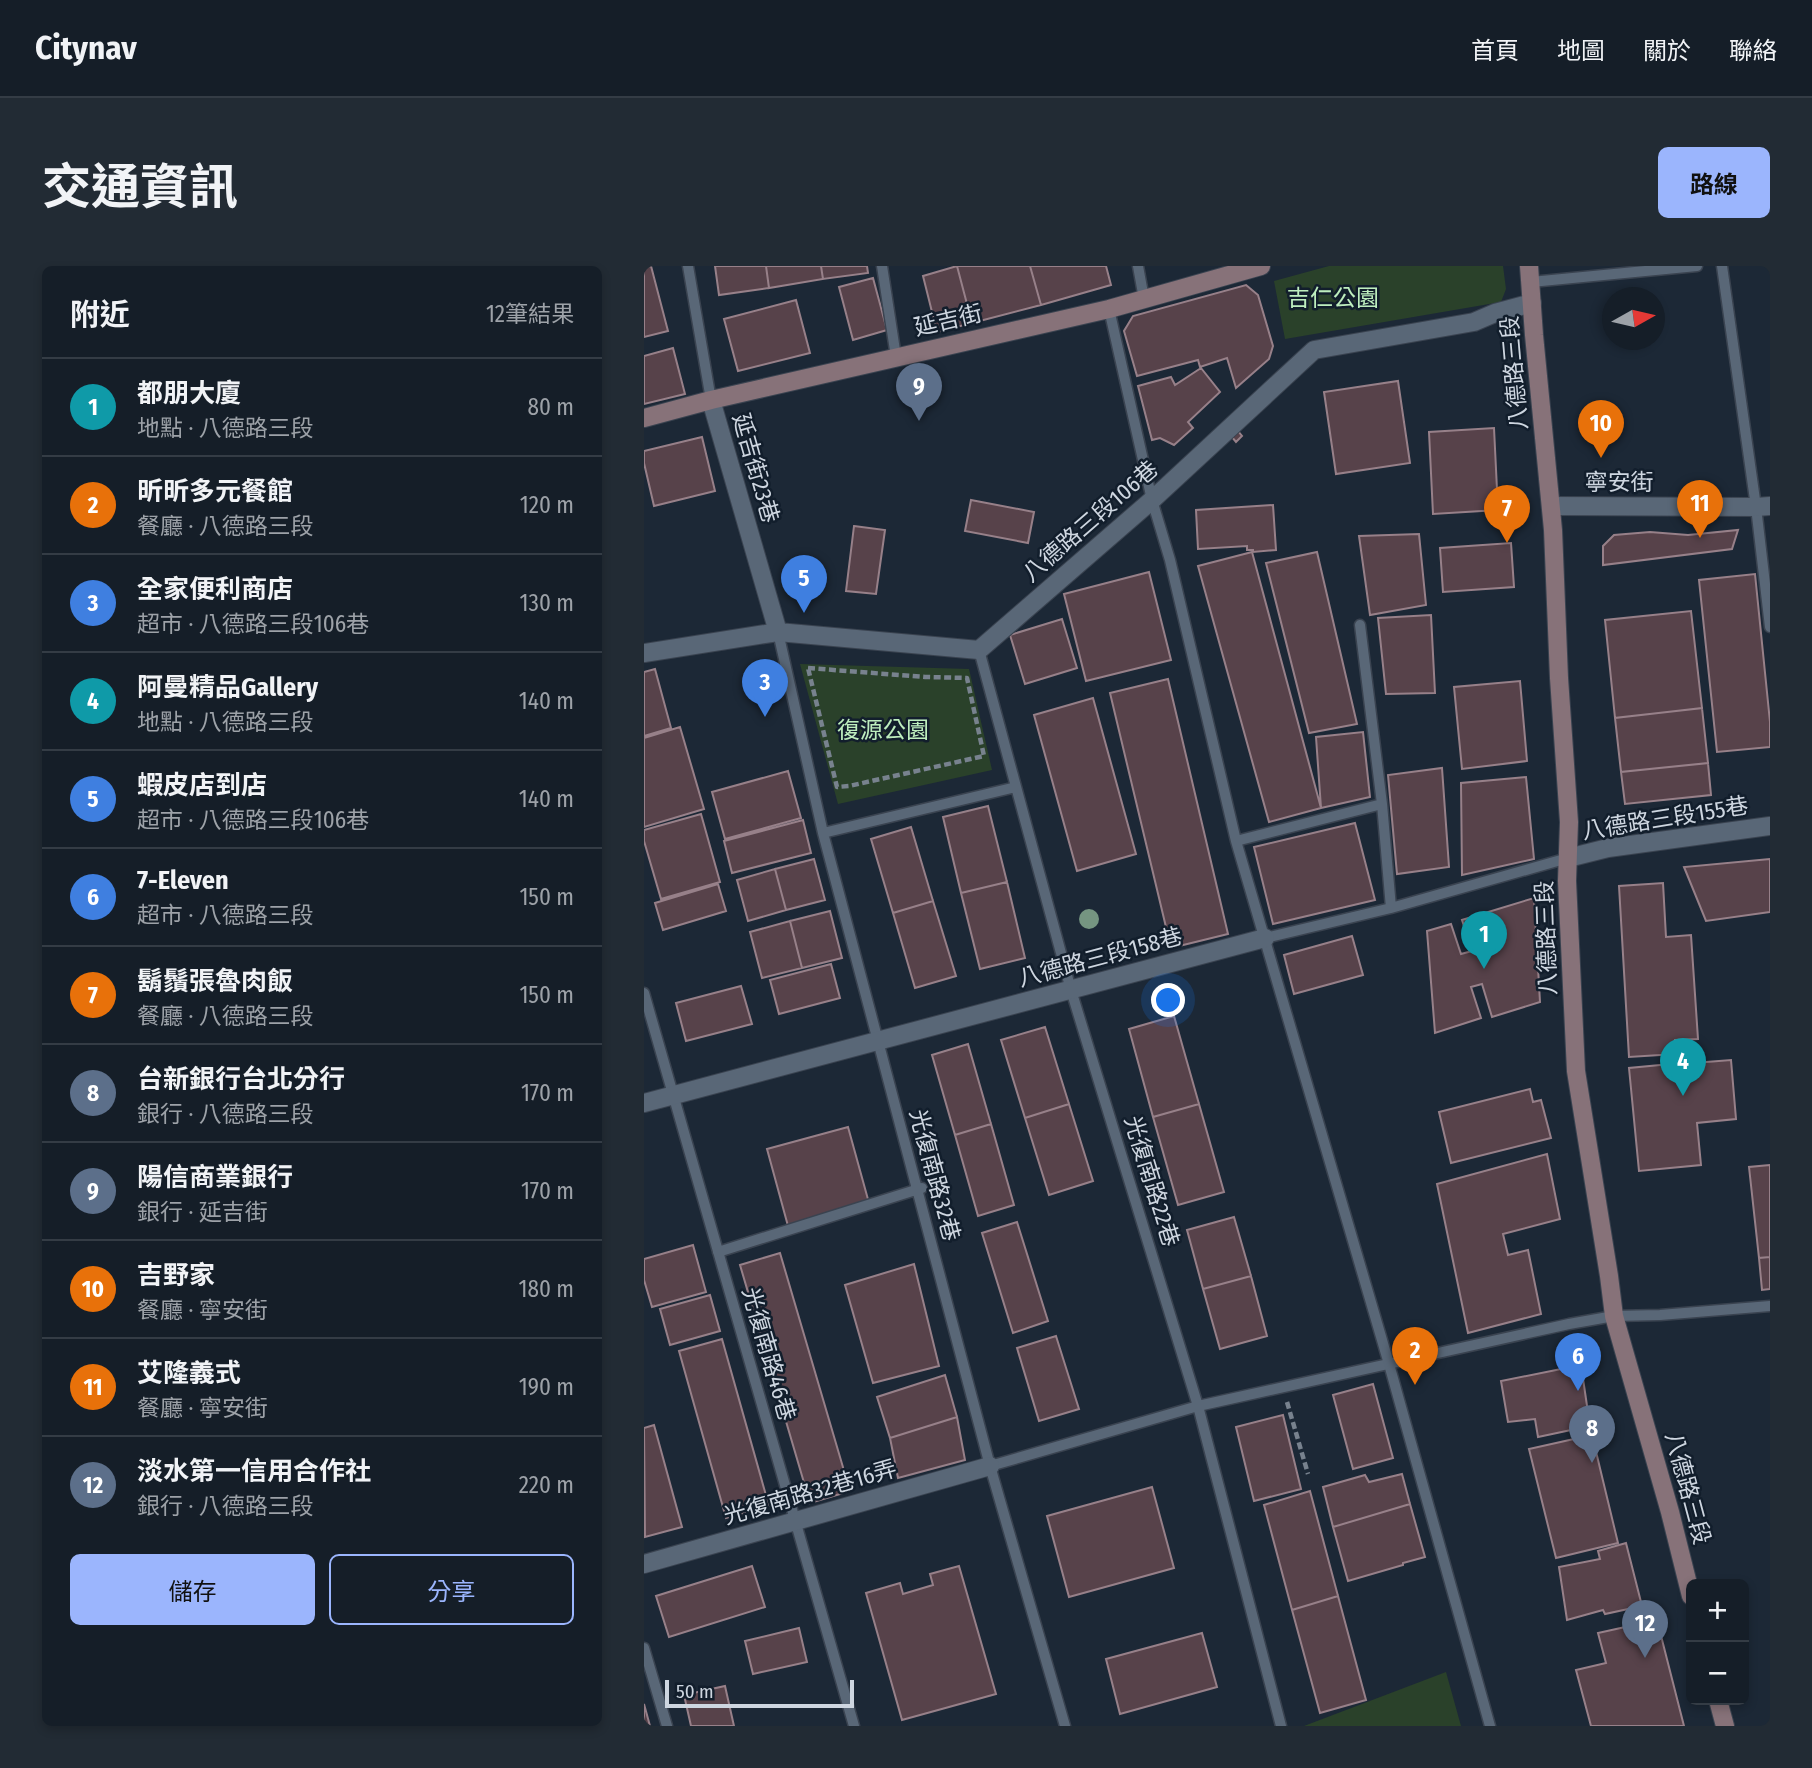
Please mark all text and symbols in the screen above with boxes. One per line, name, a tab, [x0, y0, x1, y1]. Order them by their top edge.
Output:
text: Citynav	[35, 28, 137, 68]
text: 首頁	[1471, 37, 1519, 65]
text: 地圖	[1557, 37, 1605, 65]
text: 關於	[1643, 37, 1691, 65]
text: 聯絡	[1729, 37, 1777, 65]
button: 路線	[1658, 147, 1770, 218]
text: 交通資訊	[42, 158, 238, 217]
park label: 吉仁公園	[1287, 284, 1379, 312]
north arrow	[1602, 287, 1665, 350]
text: 附近	[70, 297, 130, 333]
street label: 延吉街	[911, 299, 985, 341]
text: 12筆結果	[486, 300, 574, 328]
street label: 八德路三段	[1495, 314, 1533, 432]
pin: 9	[896, 363, 942, 421]
text: 都朋大廈	[137, 378, 241, 409]
text: 1	[88, 393, 98, 421]
text: 80 m	[527, 393, 574, 421]
pin: 10	[1578, 400, 1624, 458]
street label: 延吉街23巷	[727, 410, 785, 526]
text: 地點 · 八德路三段	[137, 414, 314, 442]
street label: 八德路三段106巷	[1017, 455, 1163, 587]
street label: 寧安街	[1585, 468, 1654, 496]
text: 昕昕多元餐館	[137, 476, 293, 507]
pin: 11	[1677, 480, 1723, 538]
pin: 7	[1484, 485, 1530, 543]
text: 2	[88, 491, 98, 519]
text: 120 m	[520, 491, 574, 519]
text: 餐廳 · 八德路三段	[137, 512, 314, 540]
pin: 5	[781, 555, 827, 613]
text: 全家便利商店	[137, 574, 293, 605]
text: 3	[88, 589, 98, 617]
text: 130 m	[520, 589, 574, 617]
text: 超市 · 八德路三段106巷	[137, 610, 369, 638]
pin: 3	[742, 659, 788, 717]
text: 阿曼精品Gallery	[137, 672, 318, 703]
text: 4	[87, 687, 99, 715]
text: 140 m	[519, 687, 574, 715]
text: 地點 · 八德路三段	[137, 708, 314, 736]
park label: 復源公園	[837, 716, 929, 744]
text: 蝦皮店到店	[137, 770, 267, 801]
text: 5	[87, 785, 99, 813]
text: 140 m	[519, 785, 574, 813]
street label: 八德路三段155巷	[1580, 791, 1750, 845]
text: 超市 · 八德路三段106巷	[137, 806, 369, 834]
text: 7-Eleven	[137, 865, 229, 896]
street label: 八德路三段	[1530, 880, 1562, 996]
text: 6	[87, 883, 99, 911]
text: 150 m	[519, 883, 574, 911]
text: 超市 · 八德路三段	[137, 901, 314, 929]
pin: 1	[1461, 911, 1507, 969]
street label: 八德路三段158巷	[1015, 922, 1185, 992]
text: 鬍鬚張魯肉飯	[137, 966, 293, 997]
text: 7	[88, 981, 98, 1009]
text: 150 m	[519, 981, 574, 1009]
your location	[1151, 983, 1185, 1017]
text: 餐廳 · 八德路三段	[137, 1002, 314, 1030]
pin: 4	[1660, 1038, 1706, 1096]
text: 台新銀行台北分行	[137, 1064, 345, 1095]
text: 8	[87, 1079, 99, 1107]
text: 170 m	[521, 1079, 574, 1107]
text: 銀行 · 八德路三段	[137, 1100, 314, 1128]
street label: 光復南路32巷	[904, 1106, 966, 1244]
street label: 光復南路22巷	[1119, 1112, 1185, 1250]
text: 陽信商業銀行	[137, 1162, 293, 1193]
text: 9	[87, 1177, 99, 1205]
text: 170 m	[521, 1177, 574, 1205]
text: 銀行 · 延吉街	[137, 1198, 268, 1226]
text: 吉野家	[137, 1260, 215, 1291]
text: 10	[82, 1275, 104, 1303]
text: 180 m	[518, 1275, 574, 1303]
street label: 光復南路46巷	[737, 1284, 801, 1424]
text: 餐廳 · 寧安街	[137, 1296, 268, 1324]
pin: 2	[1392, 1327, 1438, 1385]
pin: 6	[1555, 1333, 1601, 1391]
text: 艾隆義式	[137, 1358, 241, 1389]
text: 11	[83, 1373, 103, 1401]
text: 190 m	[519, 1373, 574, 1401]
text: 餐廳 · 寧安街	[137, 1394, 268, 1422]
pin: 8	[1569, 1405, 1615, 1463]
street label: 八德路三段	[1660, 1429, 1716, 1547]
street label: 光復南路32巷16弄	[720, 1454, 900, 1530]
text: 淡水第一信用合作社	[137, 1456, 371, 1487]
text: 12	[83, 1471, 103, 1499]
text: 220 m	[519, 1471, 574, 1499]
text: 銀行 · 八德路三段	[137, 1492, 314, 1520]
button: 儲存	[70, 1554, 315, 1625]
button: 分享	[329, 1554, 574, 1625]
map controls	[1686, 1579, 1749, 1705]
button: +	[1686, 1579, 1749, 1642]
pin: 12	[1622, 1600, 1668, 1658]
button: −	[1686, 1642, 1749, 1705]
scale bar	[665, 1677, 854, 1709]
text: 50 m	[676, 1680, 714, 1703]

